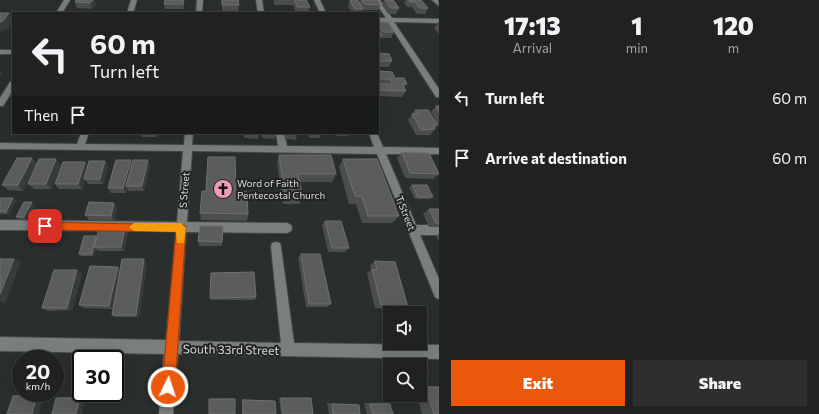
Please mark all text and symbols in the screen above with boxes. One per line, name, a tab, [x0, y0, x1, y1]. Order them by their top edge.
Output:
text: 17:13	[504, 11, 561, 40]
text: 1	[631, 11, 642, 40]
text: 120	[713, 11, 754, 40]
text: 60 m	[90, 26, 156, 60]
icon: left	[24, 28, 76, 80]
text: Arrival	[513, 40, 552, 56]
text: min	[626, 40, 648, 56]
text: m	[728, 40, 739, 56]
text: Turn left	[90, 60, 159, 82]
icon: left	[451, 87, 473, 109]
text: Turn left	[485, 89, 544, 107]
text: 60 m	[772, 89, 807, 107]
icon: arrive	[67, 104, 89, 126]
text: Then	[24, 106, 59, 124]
icon: arrive	[451, 147, 473, 169]
text: Arrive at destination	[485, 149, 627, 167]
text: 60 m	[772, 149, 807, 167]
street label: S Street	[176, 172, 192, 208]
place label: Word of Faith Pentecostal Church	[237, 177, 325, 201]
church icon: Word of Faith Pentecostal Church	[212, 178, 234, 200]
street label: T Street	[394, 194, 418, 232]
pin	[28, 209, 62, 243]
icon: arrive	[34, 215, 56, 237]
map controls	[383, 306, 427, 402]
button: sound	[383, 306, 427, 350]
street label: South 33rd Street	[183, 341, 279, 357]
speed limit sign: 30	[72, 350, 124, 402]
button: search	[383, 358, 427, 402]
text: 20	[26, 359, 50, 383]
button: Exit	[451, 360, 625, 406]
button: Share	[633, 360, 807, 406]
position arrow	[147, 366, 189, 408]
text: km/h	[26, 380, 50, 392]

